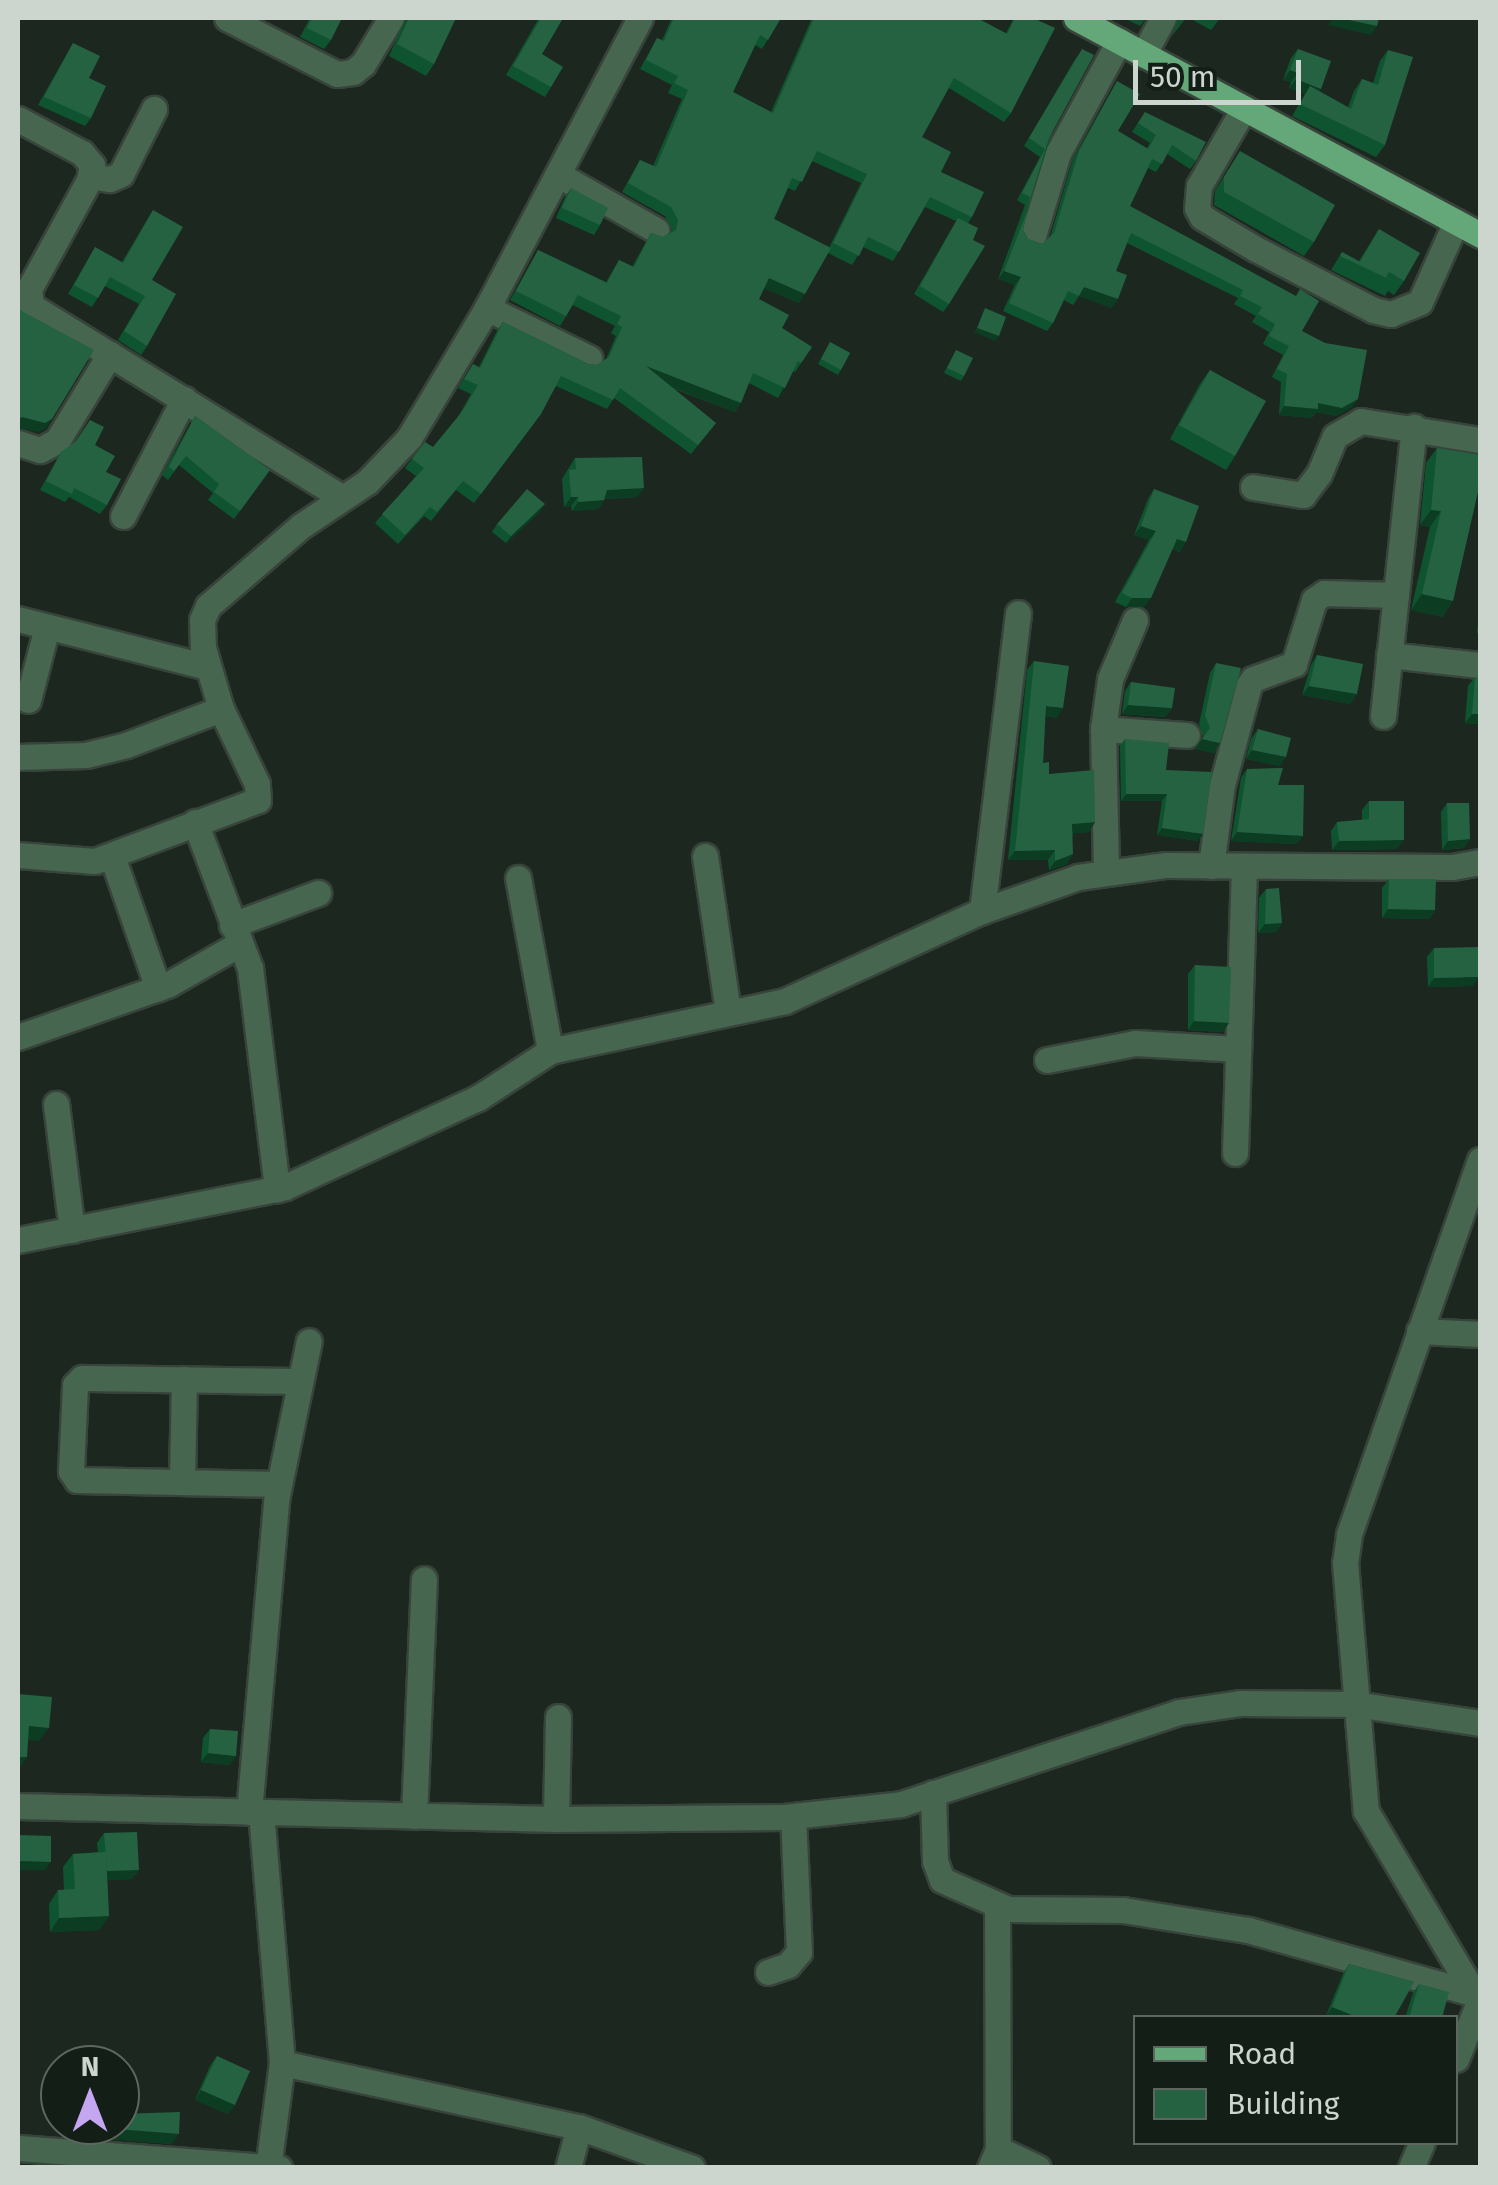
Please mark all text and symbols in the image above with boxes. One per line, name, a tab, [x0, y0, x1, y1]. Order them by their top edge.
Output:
scale bar	[1138, 40, 1306, 102]
text: 50 m	[1150, 59, 1215, 95]
legend	[1133, 2015, 1458, 2145]
text: Road	[1227, 2036, 1296, 2072]
north arrow	[40, 2045, 140, 2145]
text: N	[81, 2050, 99, 2083]
text: Building	[1227, 2086, 1339, 2122]

